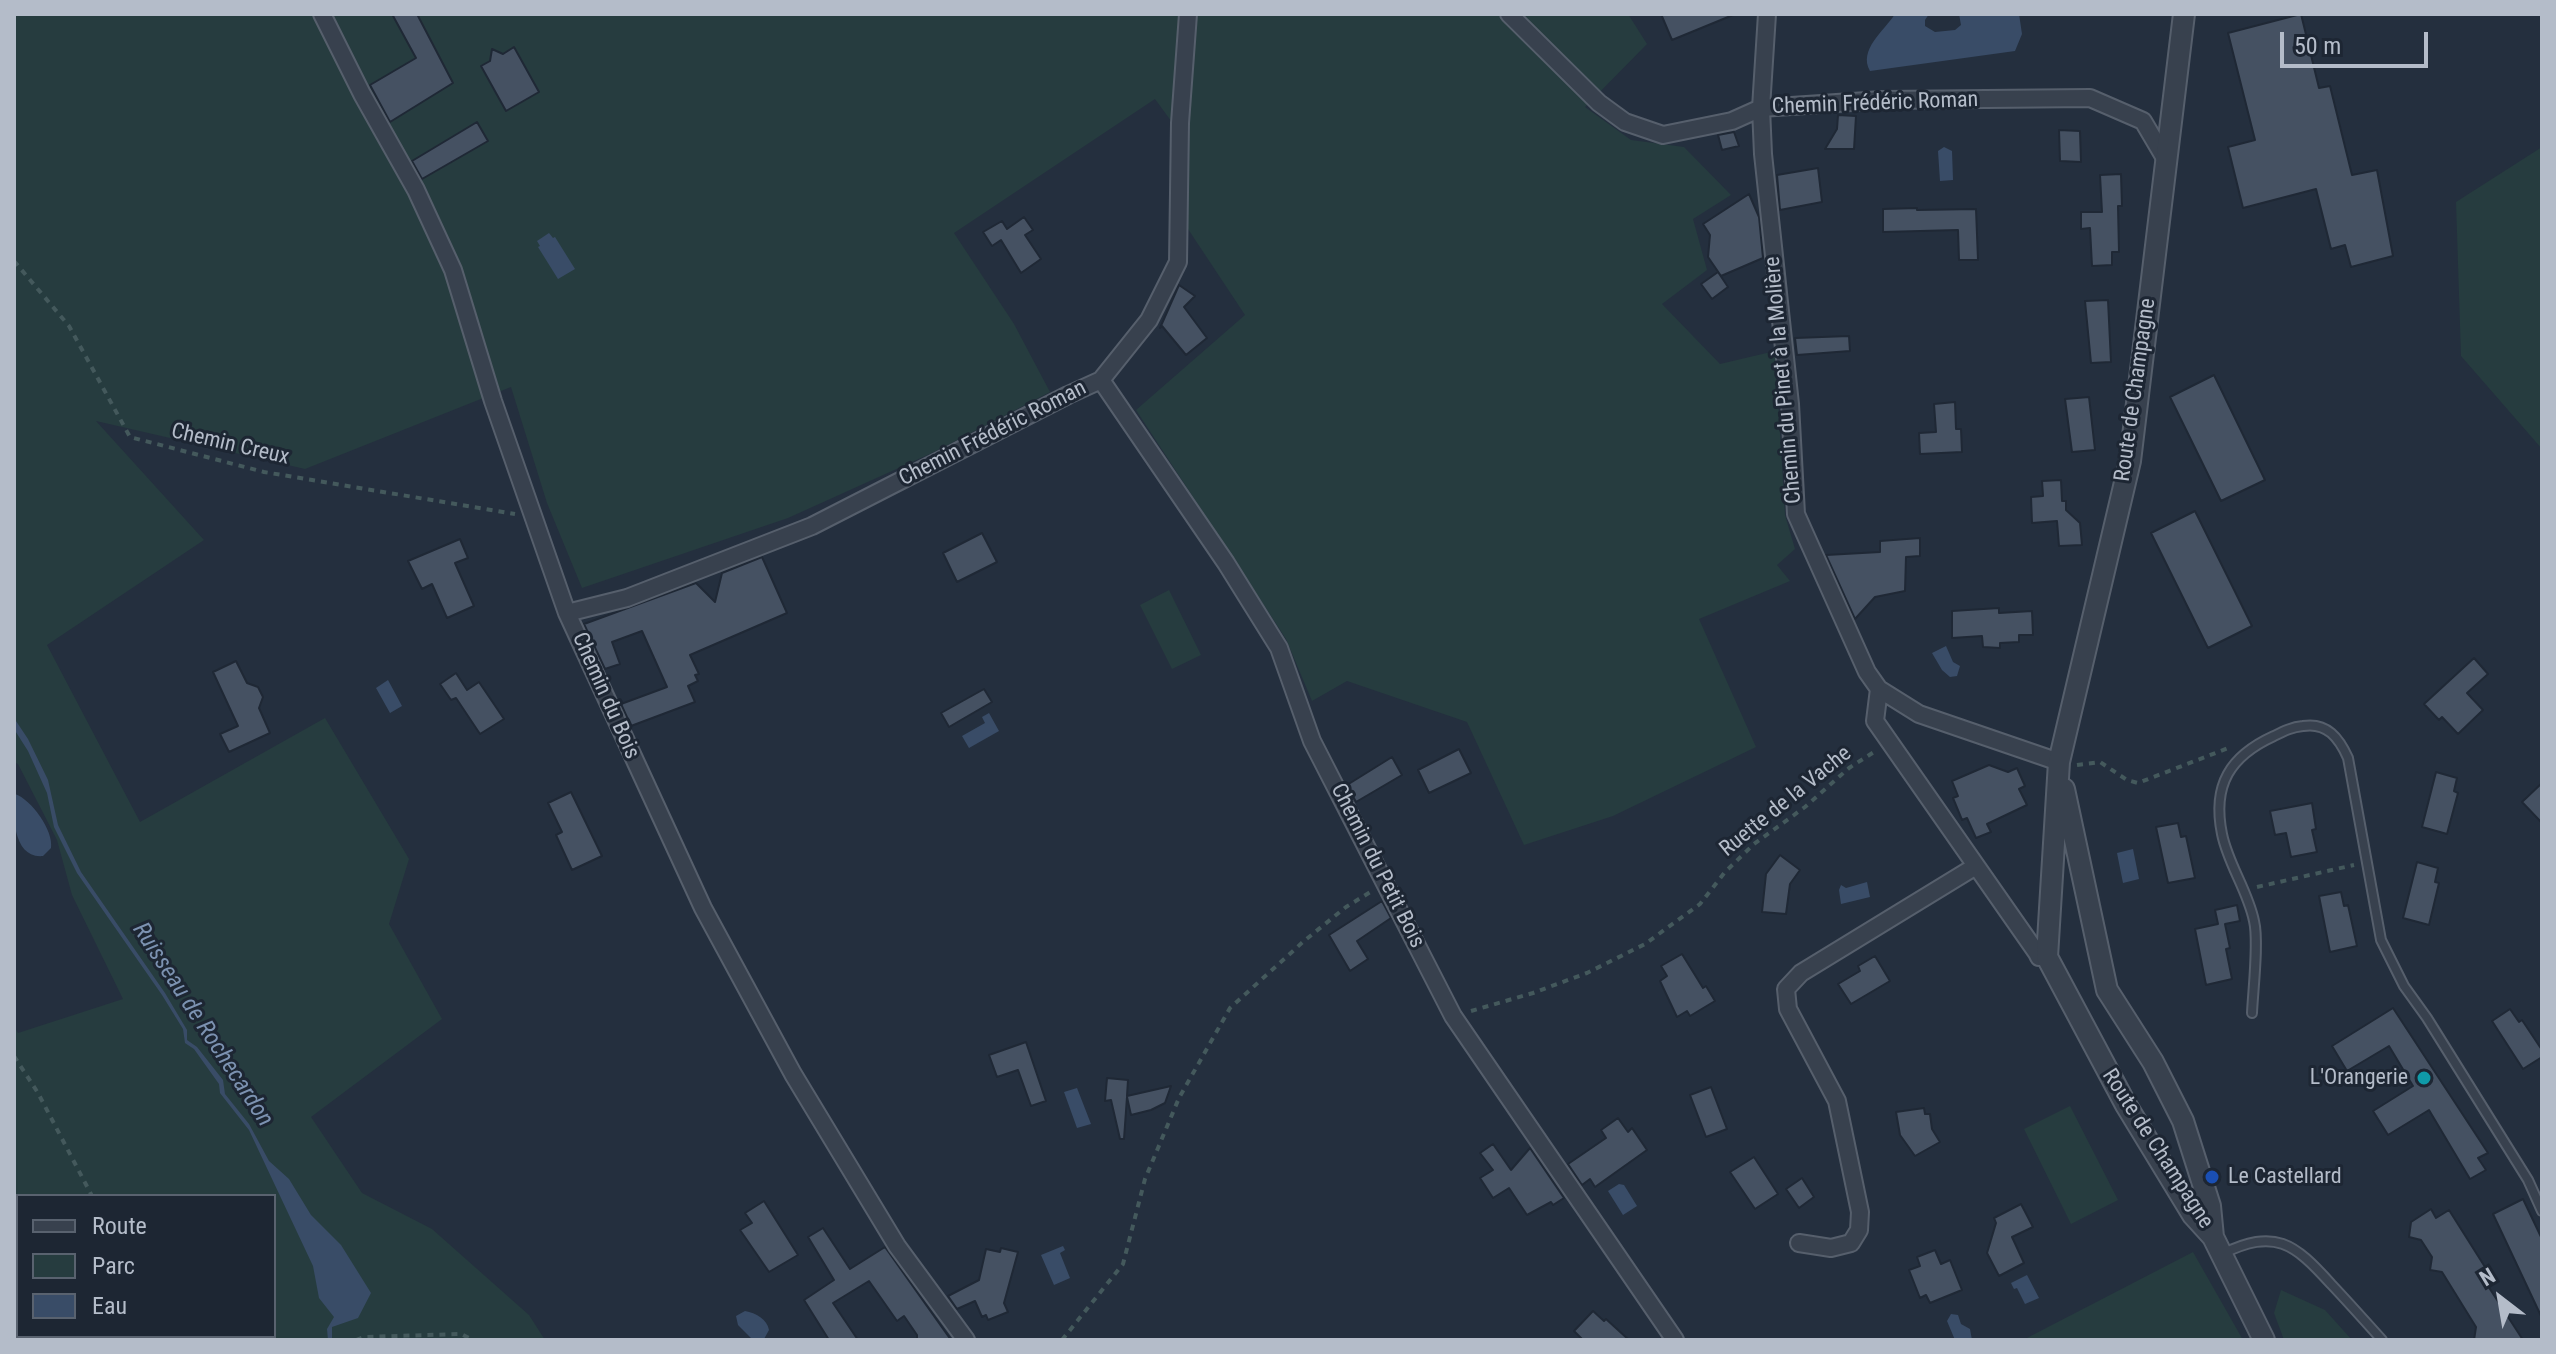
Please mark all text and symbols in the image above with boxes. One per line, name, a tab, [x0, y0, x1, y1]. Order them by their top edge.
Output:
scale bar	[2284, 16, 2432, 66]
text: 50 m	[2294, 32, 2341, 60]
street label: Chemin Frédéric Roman	[1771, 87, 1979, 121]
street label: Chemin du Pinet à la Molière	[1760, 255, 1808, 505]
street label: Route de Champagne	[2110, 297, 2162, 483]
street label: Chemin Frédéric Roman	[895, 375, 1091, 493]
street label: Chemin Creux	[168, 419, 292, 471]
street label: Chemin du Bois	[565, 629, 645, 763]
street label: Ruette de la Vache	[1715, 741, 1857, 863]
street label: Chemin du Petit Bois	[1324, 779, 1430, 953]
water label: Ruisseau de Rochecardon	[125, 918, 279, 1132]
street label: Route de Champagne	[2096, 1064, 2218, 1234]
place label: L'Orangerie	[2310, 1065, 2408, 1091]
marker: L'Orangerie	[2415, 1069, 2433, 1087]
place label: Le Castellard	[2228, 1164, 2342, 1190]
marker: Le Castellard	[2203, 1168, 2221, 1186]
legend	[16, 1194, 276, 1338]
text: Route	[92, 1212, 147, 1240]
text: Parc	[92, 1252, 135, 1280]
north arrow	[2460, 1258, 2540, 1338]
text: N	[2475, 1263, 2500, 1291]
text: Eau	[92, 1292, 127, 1320]

